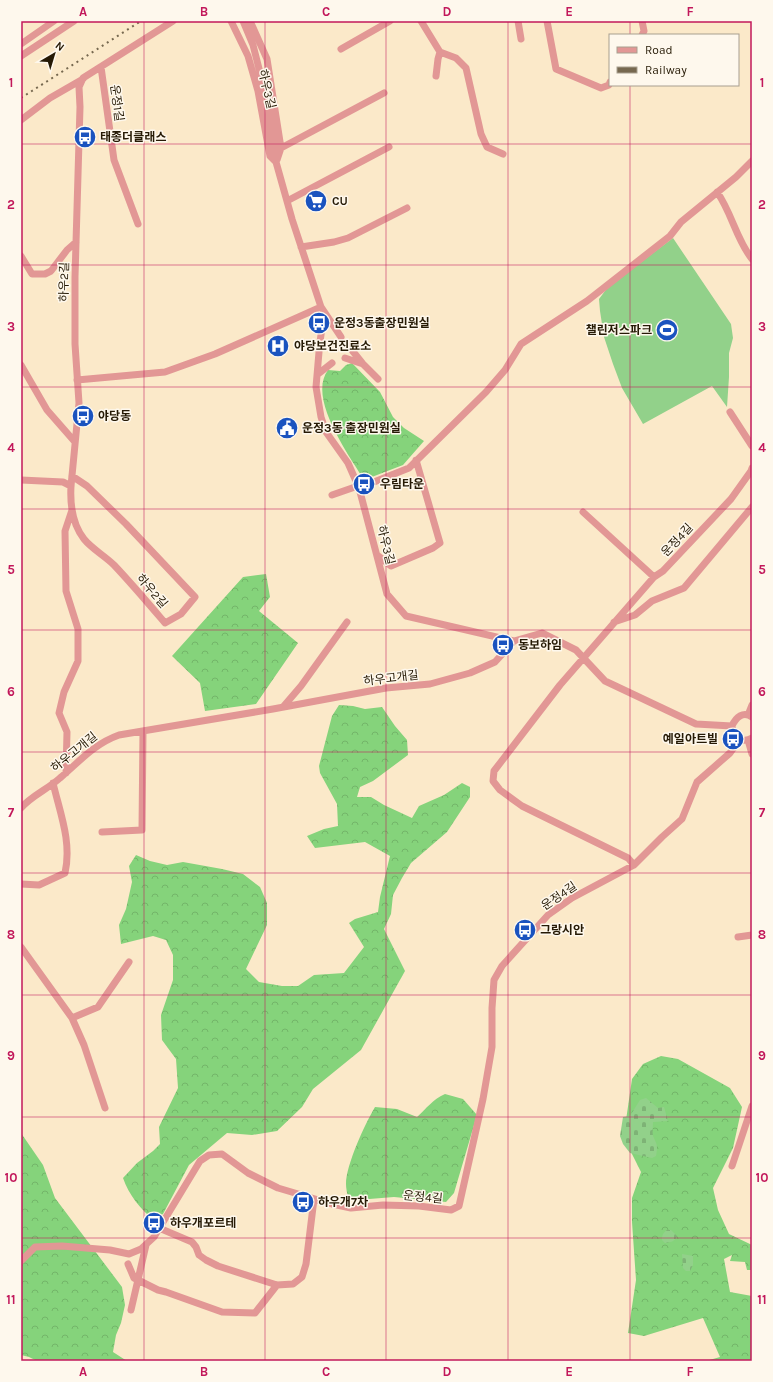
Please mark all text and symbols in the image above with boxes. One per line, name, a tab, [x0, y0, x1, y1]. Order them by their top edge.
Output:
text: A	[79, 4, 87, 19]
text: B	[200, 4, 208, 19]
text: C	[322, 4, 330, 19]
text: D	[443, 4, 452, 19]
text: E	[565, 4, 573, 19]
text: F	[686, 4, 694, 19]
north arrow	[34, 34, 74, 74]
legend	[609, 34, 739, 86]
text: N	[53, 39, 67, 54]
text: Road	[645, 43, 673, 57]
text: Railway	[645, 63, 687, 77]
street label: 하우3길	[256, 68, 278, 110]
text: 1	[9, 75, 13, 90]
text: 1	[760, 75, 764, 90]
street label: 운정1길	[107, 84, 127, 122]
bus stop icon: 태종더클래스	[72, 124, 98, 150]
place label: 태종더클래스	[100, 130, 166, 144]
supermarket icon: CU	[303, 188, 329, 214]
place label: CU	[332, 194, 348, 208]
text: 2	[7, 197, 15, 212]
text: 2	[758, 197, 766, 212]
street label: 하우2길	[57, 262, 71, 302]
bus stop icon: 운정3동출장민원실	[306, 310, 332, 336]
place label: 운정3동출장민원실	[334, 316, 430, 330]
sports icon: 챌린저스파크	[654, 317, 680, 343]
text: 3	[7, 319, 15, 334]
text: 3	[758, 319, 766, 334]
place label: 챌린저스파크	[586, 323, 652, 337]
hospital icon: 야당보건진료소	[265, 333, 291, 359]
place label: 야당보건진료소	[294, 339, 371, 353]
bus stop icon: 야당동	[70, 403, 96, 429]
place label: 야당동	[98, 409, 131, 423]
public building icon: 운정3동 출장민원실	[274, 415, 300, 441]
place label: 운정3동 출장민원실	[302, 421, 401, 435]
text: 4	[7, 440, 15, 455]
text: 4	[758, 440, 766, 455]
bus stop icon: 우림타운	[351, 471, 377, 497]
place label: 우림타운	[380, 477, 424, 491]
street label: 운정4길	[658, 521, 696, 559]
street label: 하우3길	[374, 524, 398, 566]
text: 5	[7, 562, 15, 577]
text: 5	[758, 562, 766, 577]
street label: 하우2길	[134, 571, 170, 611]
bus stop icon: 동보하임	[490, 632, 516, 658]
place label: 동보하임	[518, 638, 562, 652]
street label: 하우고개길	[363, 668, 419, 688]
text: 6	[7, 684, 15, 699]
text: 6	[758, 684, 766, 699]
bus stop icon: 예일아트빌	[720, 726, 746, 752]
street label: 하우고개길	[48, 729, 100, 775]
place label: 예일아트빌	[663, 732, 718, 746]
text: 7	[8, 805, 15, 820]
text: 7	[759, 805, 766, 820]
street label: 운정4길	[539, 879, 579, 913]
bus stop icon: 그랑시안	[512, 917, 538, 943]
place label: 그랑시안	[540, 923, 584, 937]
text: 8	[7, 927, 15, 942]
text: 8	[758, 927, 766, 942]
text: 9	[7, 1048, 15, 1063]
text: 9	[758, 1048, 766, 1063]
text: 10	[5, 1170, 17, 1185]
text: 10	[756, 1170, 768, 1185]
street label: 운정4길	[403, 1188, 443, 1206]
bus stop icon: 하우개7차	[290, 1189, 316, 1215]
place label: 하우개7차	[318, 1195, 368, 1209]
bus stop icon: 하우개포르테	[141, 1210, 167, 1236]
place label: 하우개포르테	[170, 1216, 236, 1230]
text: 11	[6, 1292, 16, 1307]
text: 11	[757, 1292, 767, 1307]
text: A	[79, 1364, 87, 1379]
text: B	[200, 1364, 208, 1379]
text: C	[322, 1364, 330, 1379]
text: D	[443, 1364, 452, 1379]
text: E	[565, 1364, 573, 1379]
text: F	[686, 1364, 694, 1379]

